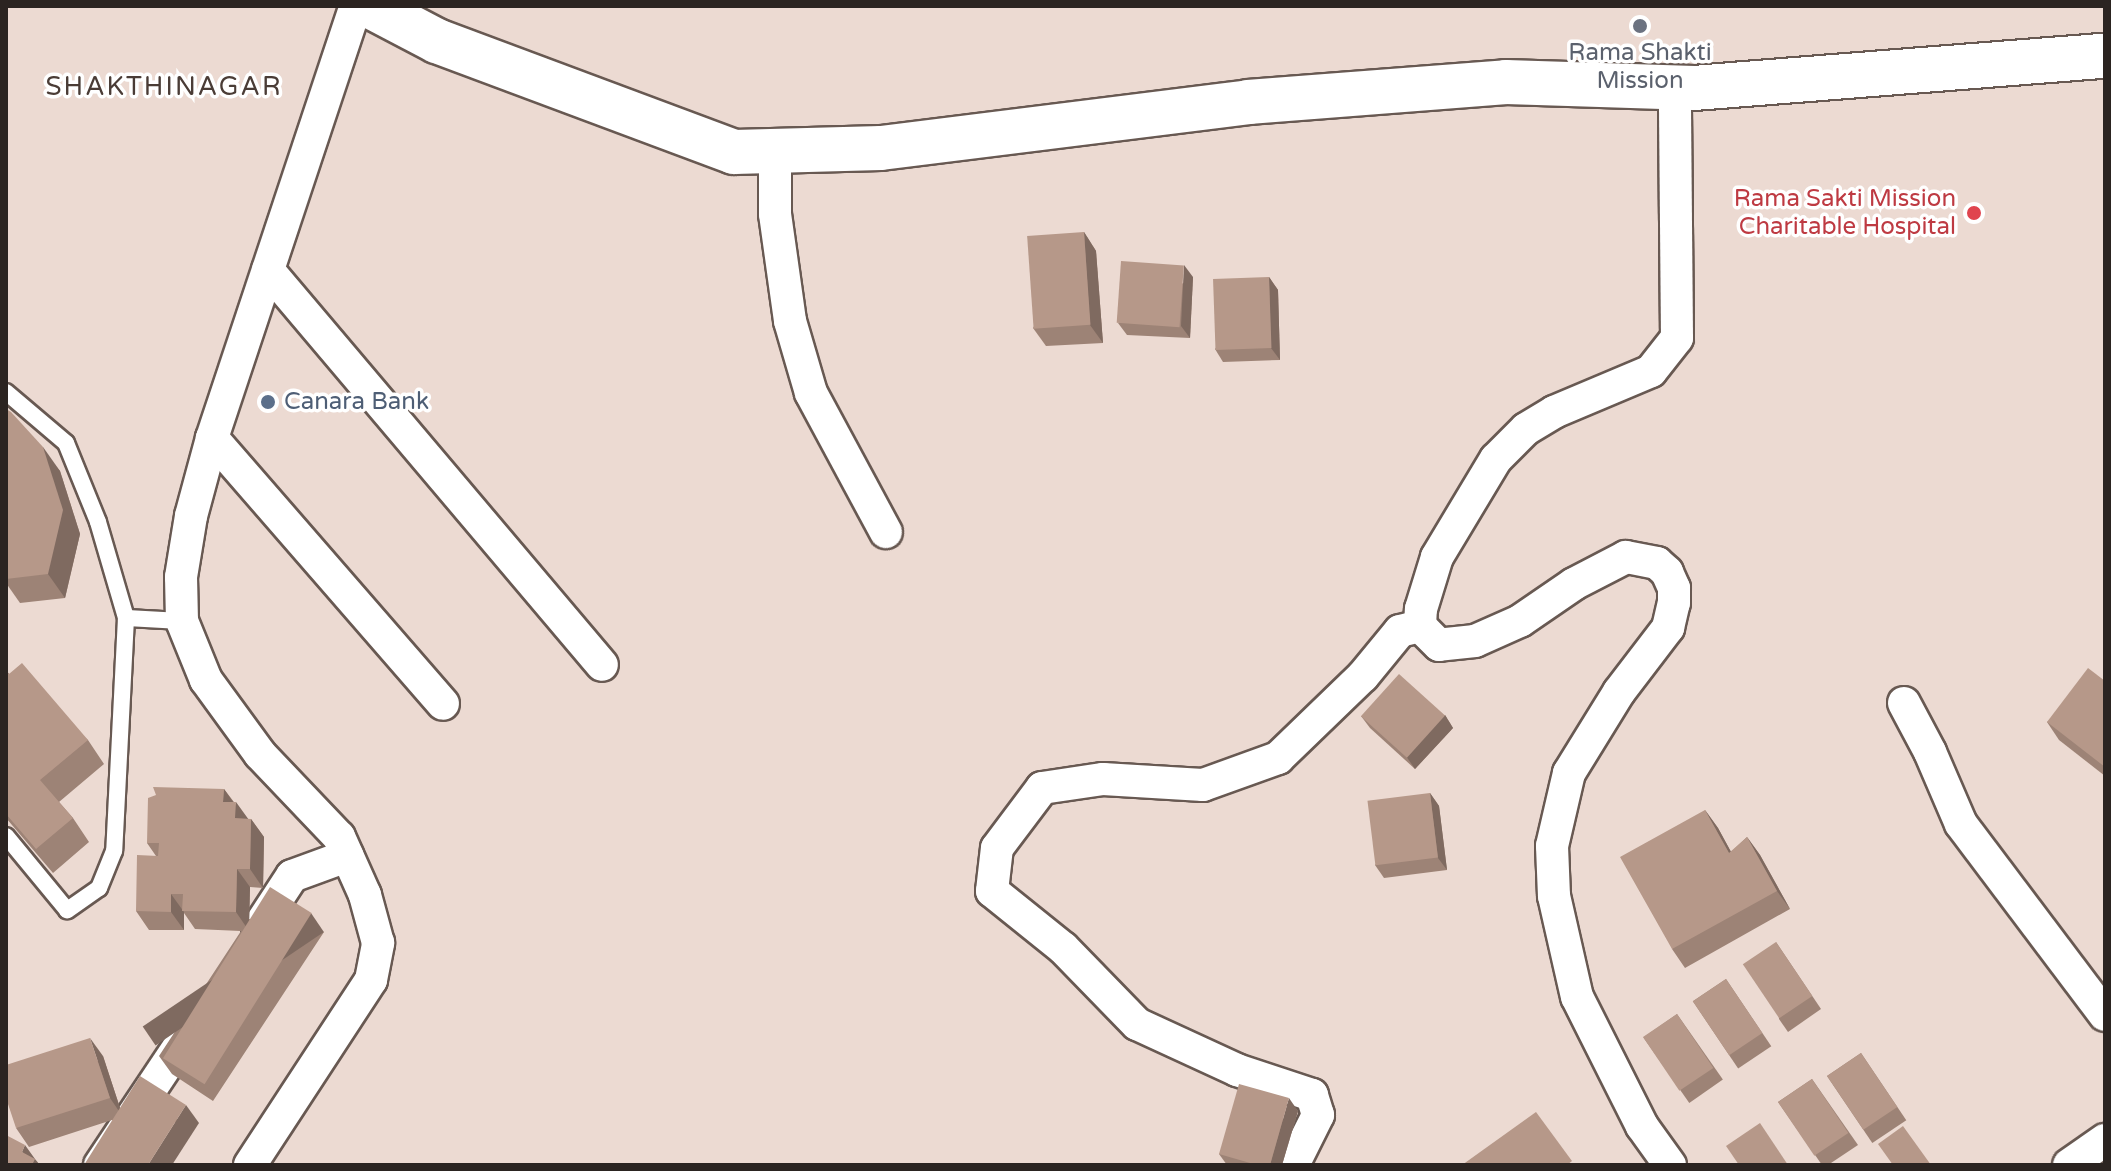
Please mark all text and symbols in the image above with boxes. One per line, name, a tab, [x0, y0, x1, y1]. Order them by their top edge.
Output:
marker: Rama Shakti Mission	[1631, 17, 1649, 35]
place label: Rama Shakti Mission	[1568, 39, 1712, 95]
district label: SHAKTHINAGAR	[46, 71, 282, 103]
place label: Rama Sakti Mission Charitable Hospital	[1734, 185, 1956, 241]
marker: Rama Sakti Mission Charitable Hospital	[1963, 202, 1985, 224]
place label: Canara Bank	[284, 388, 429, 416]
marker: Canara Bank	[259, 393, 277, 411]

